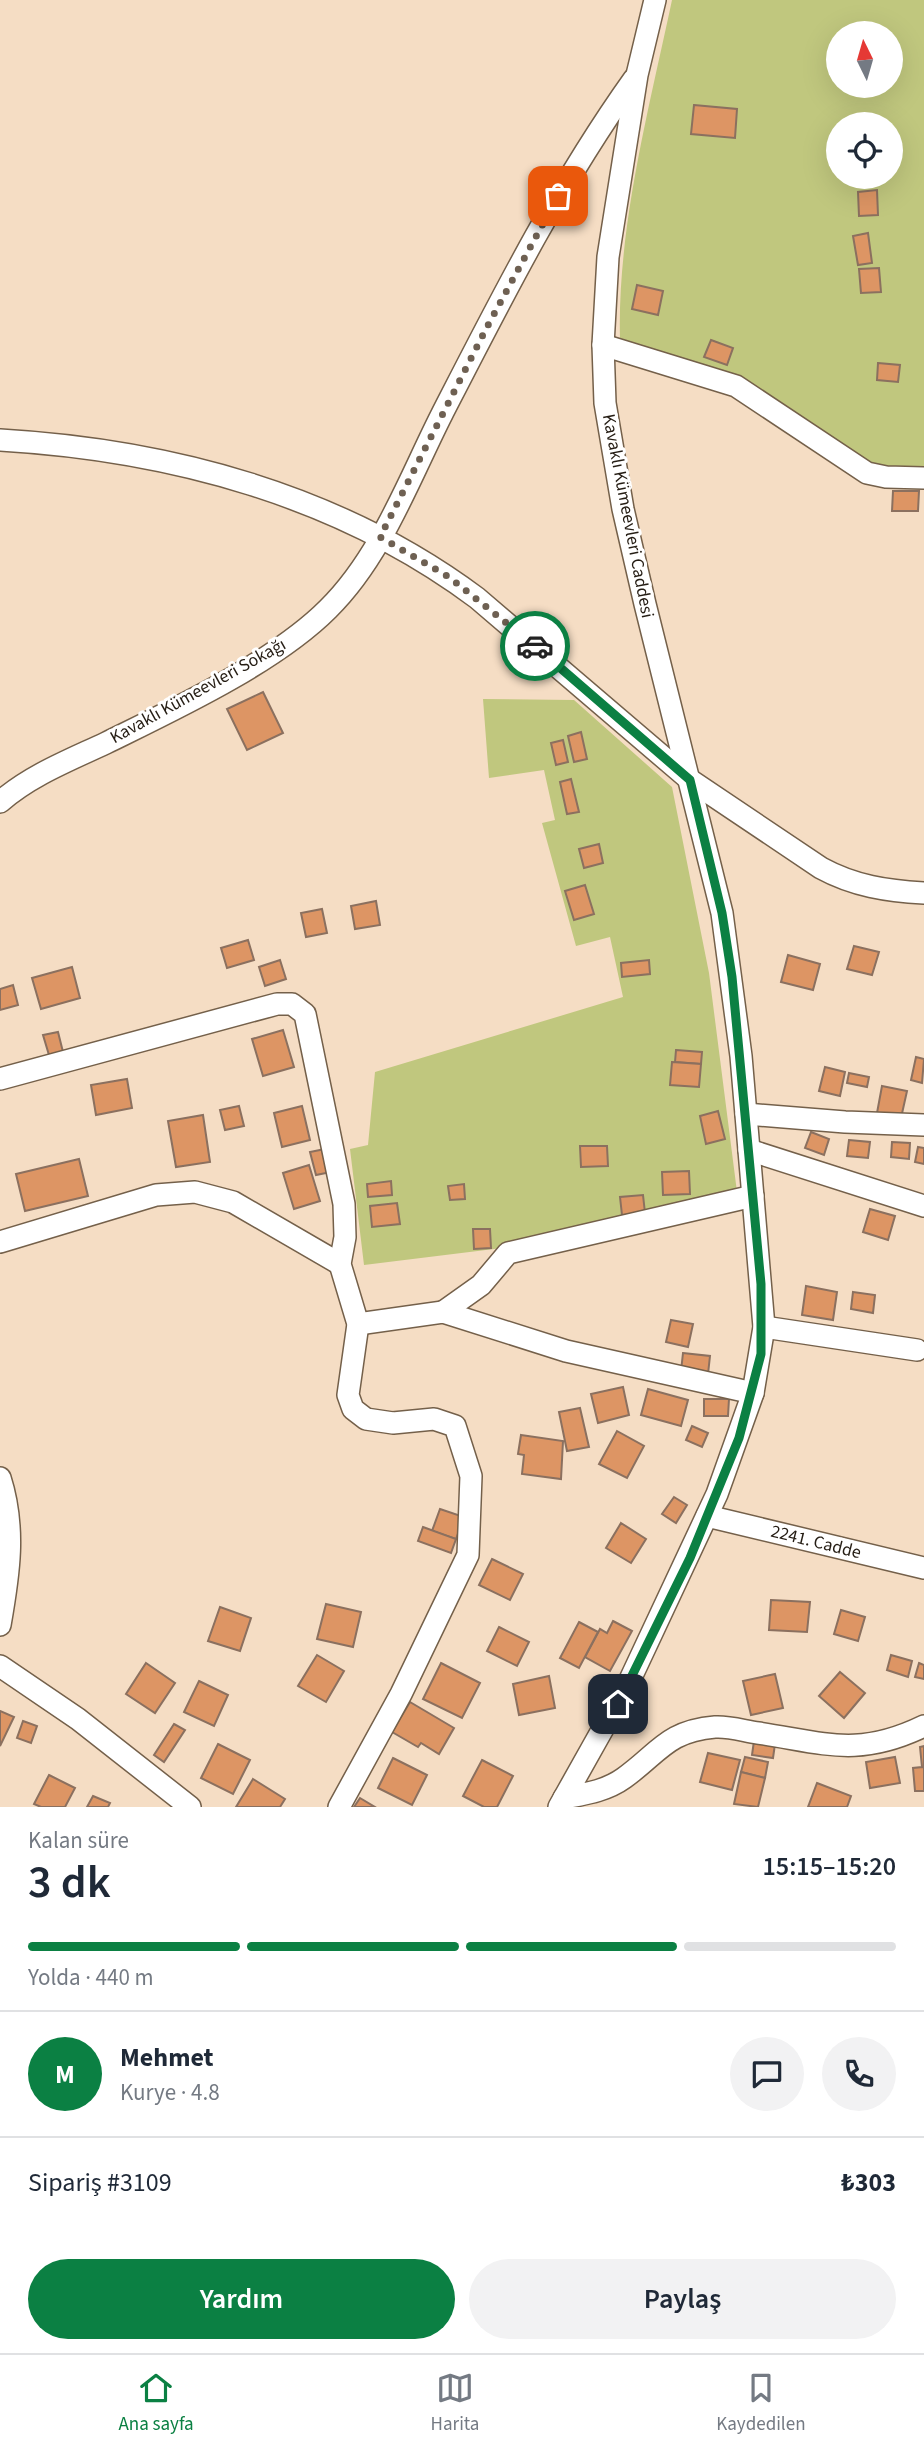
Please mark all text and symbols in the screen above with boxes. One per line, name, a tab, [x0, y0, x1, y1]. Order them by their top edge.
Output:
north arrow	[826, 21, 903, 98]
map controls	[826, 21, 903, 189]
button: locate	[826, 112, 903, 189]
pin	[528, 166, 588, 226]
icon: bag	[539, 177, 577, 215]
street label: Kavaklı Kümeevleri Caddesi	[596, 412, 660, 620]
courier	[500, 611, 570, 681]
icon: car	[516, 627, 554, 665]
street label: Kavaklı Kümeevleri Sokağı	[105, 632, 291, 750]
street label: 2241. Cadde	[768, 1519, 864, 1565]
pin	[588, 1674, 648, 1734]
icon: home	[599, 1685, 637, 1723]
text: Kalan süre	[28, 1824, 129, 1857]
text: 15:15–15:20	[763, 1848, 896, 1885]
text: 3 dk	[28, 1850, 111, 1915]
text: Yolda · 440 m	[28, 1961, 154, 1994]
button: chat	[730, 2037, 804, 2111]
button: phone	[822, 2037, 896, 2111]
text: Mehmet	[120, 2039, 214, 2076]
text: M	[55, 2056, 75, 2093]
text: Kurye · 4.8	[120, 2076, 220, 2109]
text: Sipariş #3109	[28, 2164, 172, 2201]
text: ₺303	[841, 2164, 896, 2201]
button: Yardım	[28, 2259, 455, 2339]
button: Paylaş	[469, 2259, 896, 2339]
tab: Ana sayfa	[118, 2369, 194, 2438]
tab: Harita	[431, 2369, 479, 2438]
tab: Kaydedilen	[716, 2369, 806, 2438]

